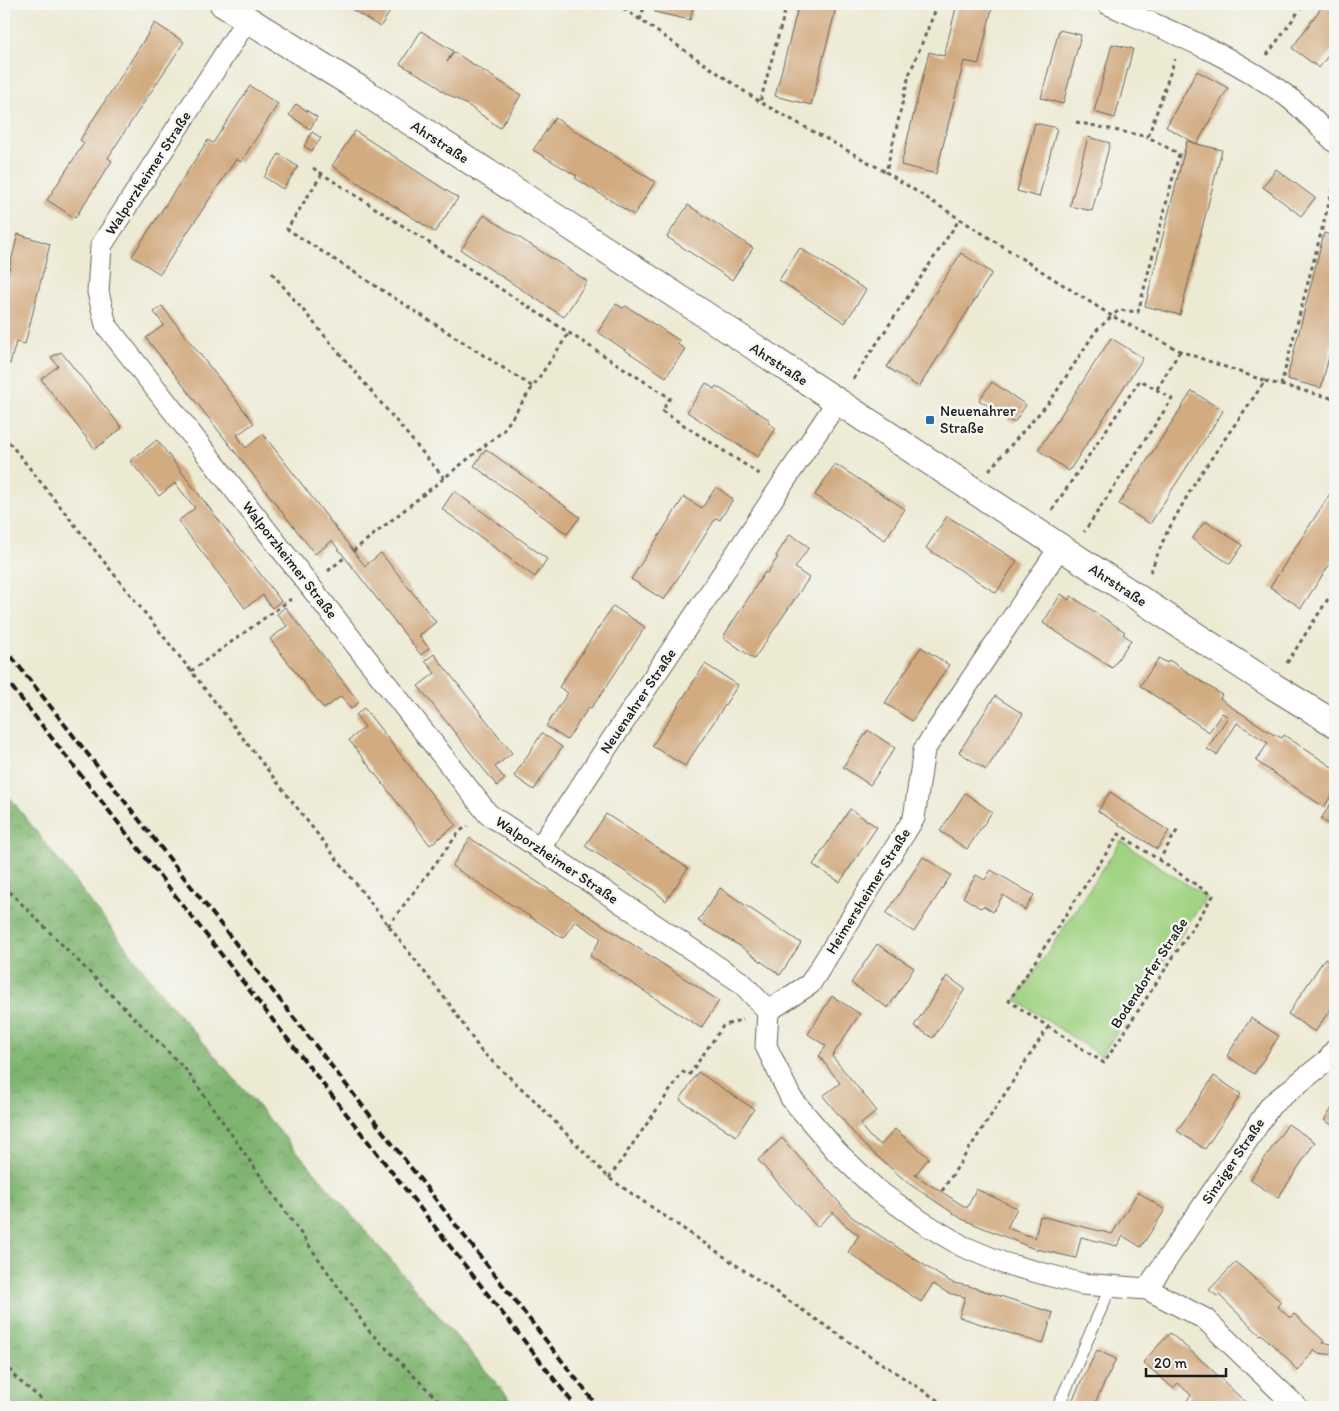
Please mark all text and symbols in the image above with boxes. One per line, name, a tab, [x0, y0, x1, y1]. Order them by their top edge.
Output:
street label: Walporzheimer Straße	[101, 108, 195, 238]
street label: Ahrstraße	[408, 117, 472, 167]
street label: Ahrstraße	[747, 339, 811, 389]
place label: Neuenahrer Straße	[940, 402, 1016, 437]
marker: Neuenahrer Straße	[924, 414, 936, 426]
street label: Walporzheimer Straße	[239, 498, 341, 622]
street label: Ahrstraße	[1086, 560, 1150, 610]
street label: Neuenahrer Straße	[596, 645, 680, 757]
street label: Walporzheimer Straße	[492, 812, 622, 908]
street label: Heimersheimer Straße	[822, 825, 914, 957]
street label: Bodendorfer Straße	[1107, 914, 1191, 1032]
street label: Sinziger Straße	[1198, 1115, 1268, 1207]
scale bar	[1146, 1346, 1226, 1378]
text: 20 m	[1154, 1354, 1188, 1372]

